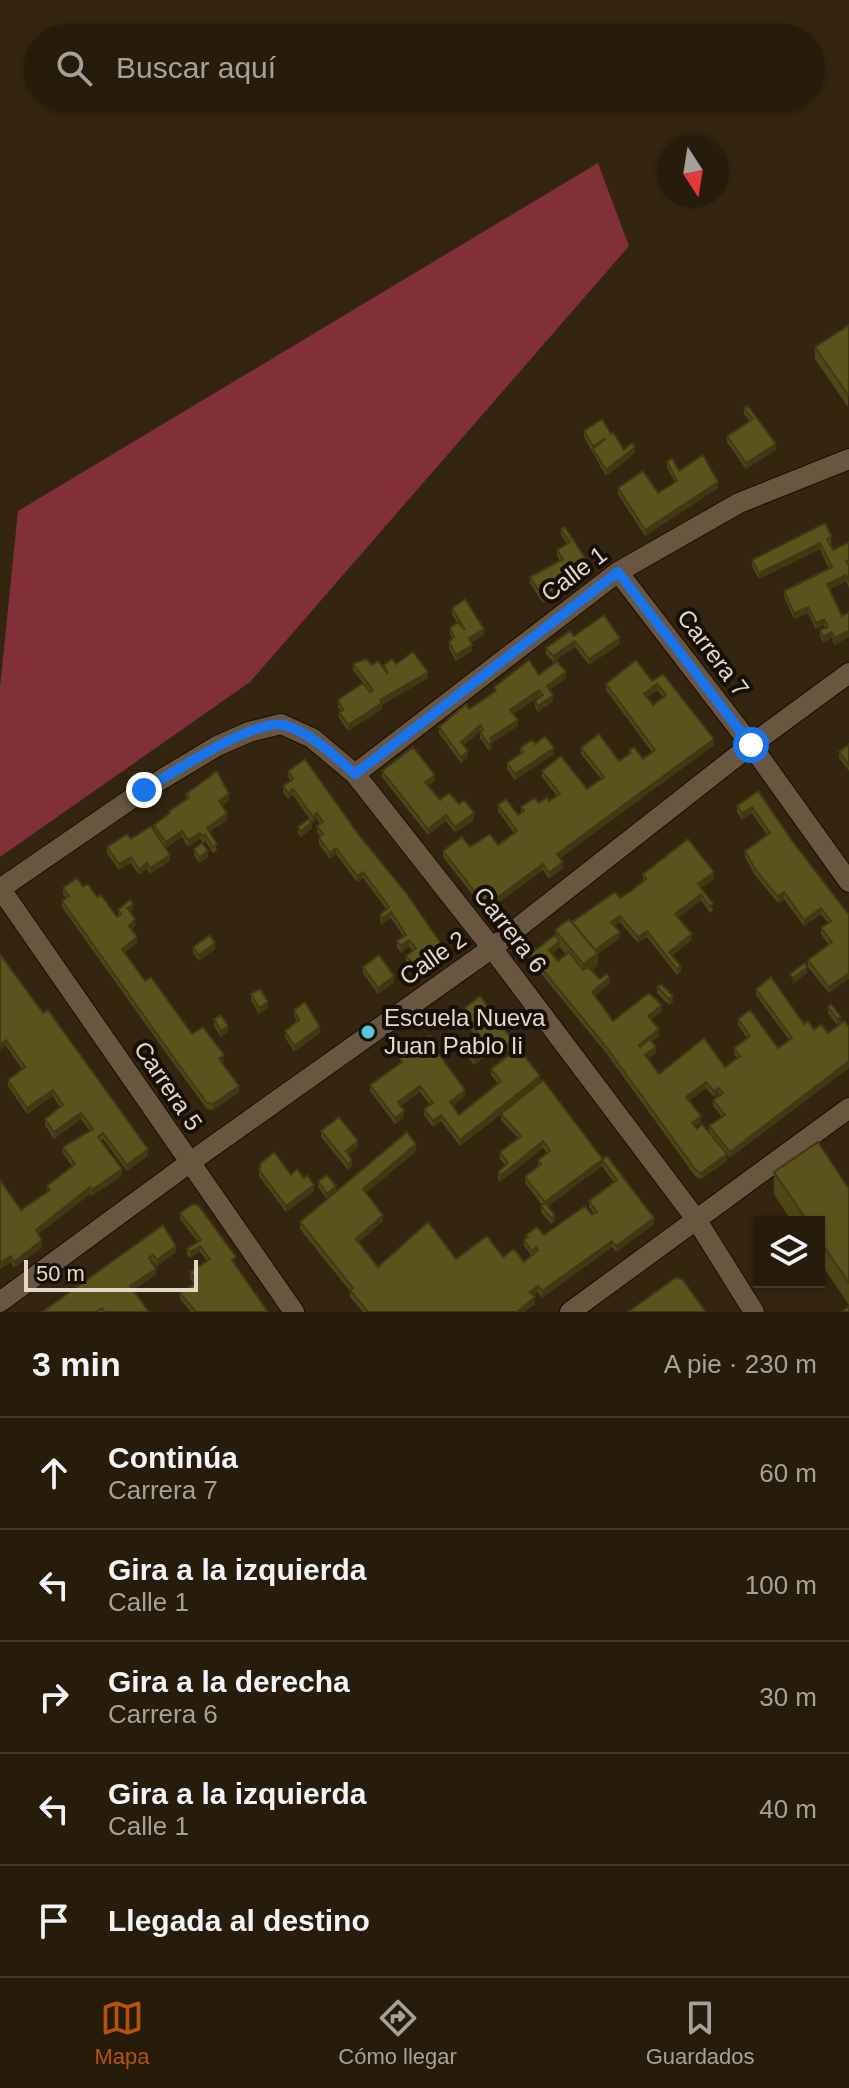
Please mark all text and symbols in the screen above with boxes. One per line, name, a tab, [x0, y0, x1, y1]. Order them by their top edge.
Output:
search box	[24, 24, 825, 112]
icon: search	[52, 46, 96, 90]
text: Buscar aquí	[116, 51, 276, 84]
north arrow	[657, 136, 729, 208]
street label: Calle 1	[536, 540, 612, 607]
street label: Carrera 7	[672, 604, 755, 701]
route start	[733, 727, 769, 763]
route end	[126, 772, 162, 808]
street label: Carrera 6	[469, 881, 552, 978]
street label: Calle 2	[394, 925, 471, 990]
place label: Escuela Nueva Juan Pablo Ii	[384, 1004, 546, 1059]
marker: Escuela Nueva Juan Pablo Ii	[359, 1023, 377, 1041]
street label: Carrera 5	[129, 1036, 208, 1135]
map controls	[753, 1216, 825, 1288]
button: layers	[753, 1216, 825, 1288]
scale bar	[24, 1256, 198, 1292]
text: 50 m	[36, 1261, 85, 1286]
text: 3 min	[32, 1345, 121, 1383]
text: A pie · 230 m	[664, 1349, 817, 1379]
text: Continúa	[108, 1441, 238, 1474]
icon: ahead	[32, 1451, 76, 1495]
text: 60 m	[759, 1458, 817, 1488]
text: Carrera 7	[108, 1475, 218, 1505]
text: Gira a la izquierda	[108, 1553, 366, 1586]
icon: left	[32, 1563, 76, 1607]
text: 100 m	[745, 1570, 817, 1600]
text: Calle 1	[108, 1587, 189, 1617]
text: Gira a la derecha	[108, 1665, 350, 1698]
icon: right	[32, 1675, 76, 1719]
text: 30 m	[759, 1682, 817, 1712]
text: Carrera 6	[108, 1699, 218, 1729]
text: Gira a la izquierda	[108, 1777, 366, 1810]
icon: left	[32, 1787, 76, 1831]
text: 40 m	[759, 1794, 817, 1824]
text: Calle 1	[108, 1811, 189, 1841]
icon: arrive	[32, 1899, 76, 1943]
text: Llegada al destino	[108, 1904, 370, 1937]
tab: Mapa	[94, 1996, 149, 2070]
tab: Cómo llegar	[338, 1996, 457, 2070]
tab: Guardados	[646, 1996, 755, 2070]

